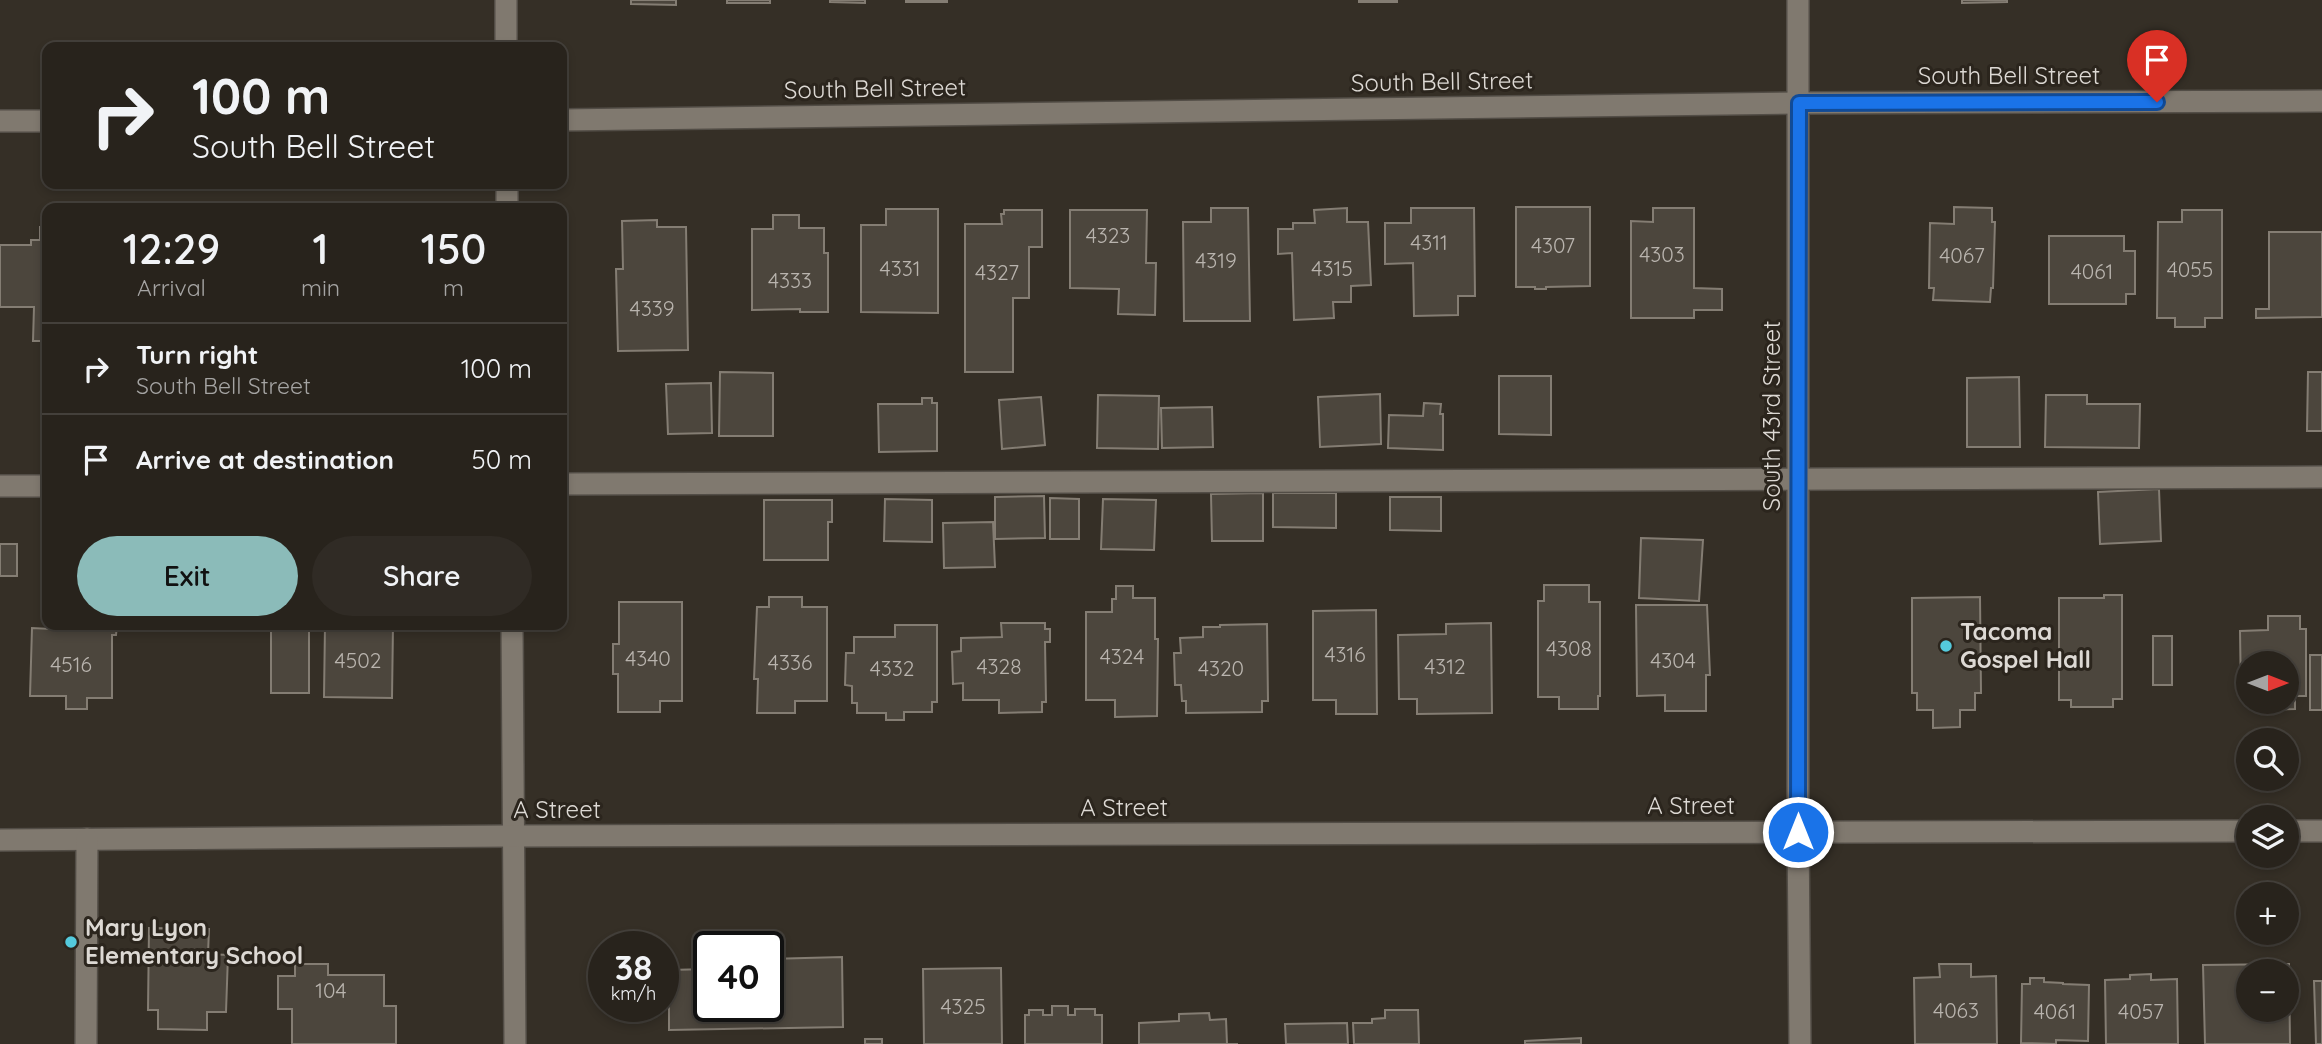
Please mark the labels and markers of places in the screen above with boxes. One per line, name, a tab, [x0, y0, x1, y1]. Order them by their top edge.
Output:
pin	[2127, 30, 2187, 102]
place label: Tacoma Gospel Hall	[1960, 616, 2091, 674]
marker: Tacoma Gospel Hall	[1938, 638, 1954, 654]
place label: Mary Lyon Elementary School	[85, 912, 303, 970]
marker: Mary Lyon Elementary School	[63, 934, 79, 950]

